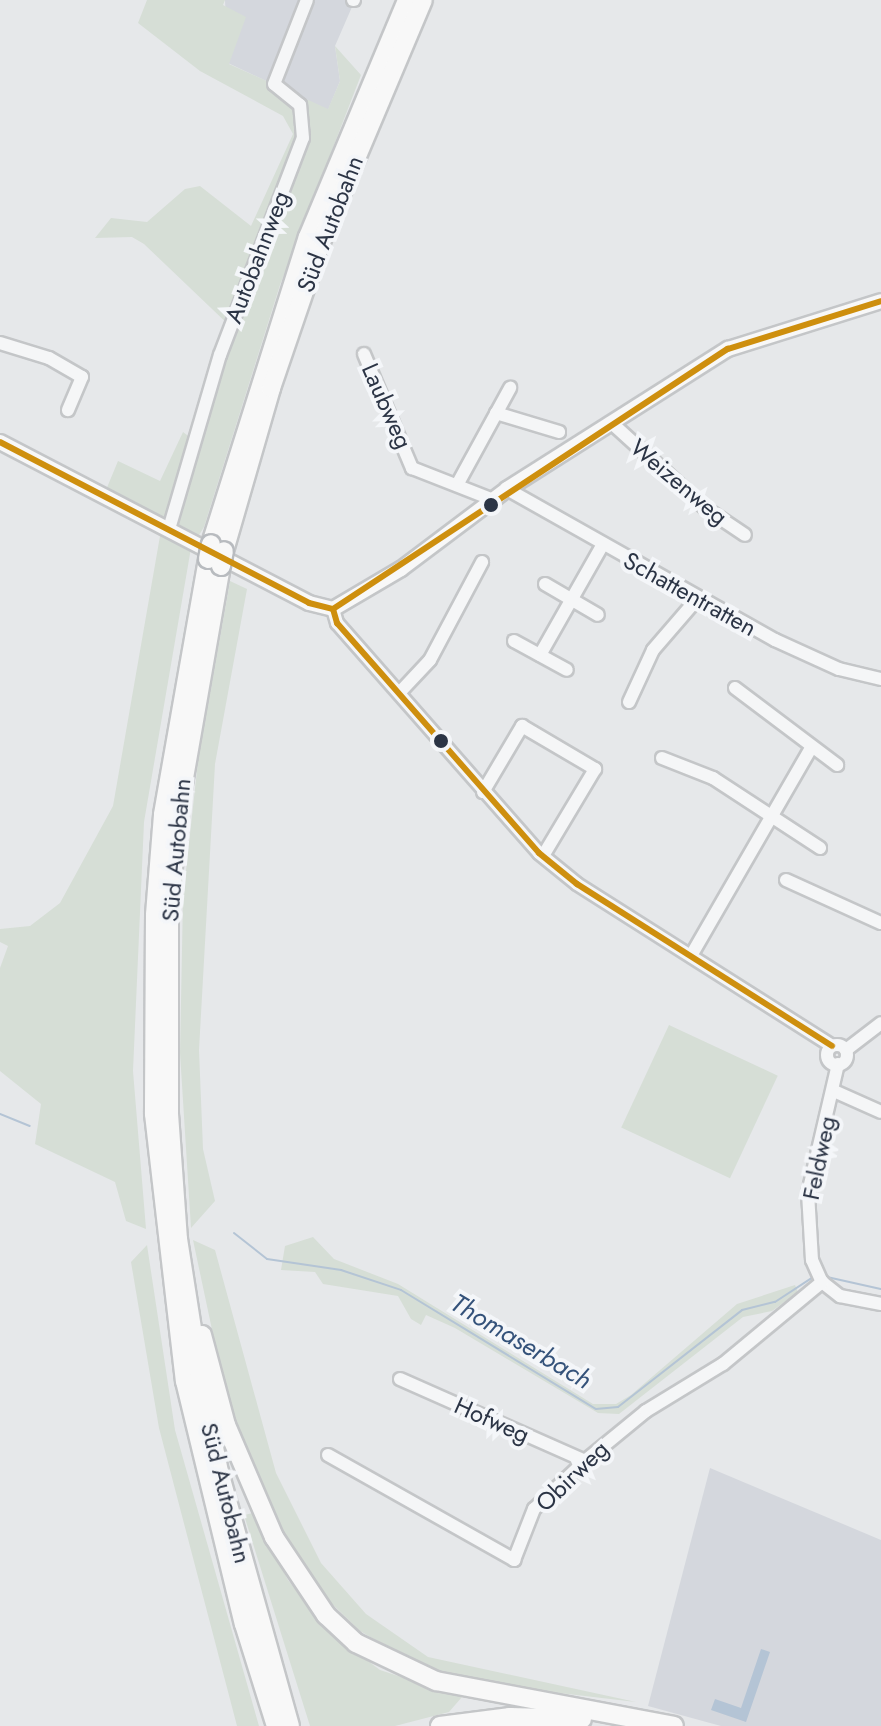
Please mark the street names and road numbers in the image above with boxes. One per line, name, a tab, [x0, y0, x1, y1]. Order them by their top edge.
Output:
street label: Süd Autobahn	[291, 152, 369, 296]
street label: Autobahnweg	[219, 187, 295, 327]
street label: Laubweg	[355, 359, 419, 453]
street label: Weizenweg	[625, 433, 733, 531]
street label: Schattentratten	[619, 546, 761, 642]
street label: Süd Autobahn	[155, 777, 197, 923]
street label: Feldweg	[796, 1114, 842, 1202]
street label: Hofweg	[450, 1391, 534, 1449]
street label: Süd Autobahn	[195, 1420, 257, 1566]
street label: Obirweg	[530, 1434, 614, 1518]

